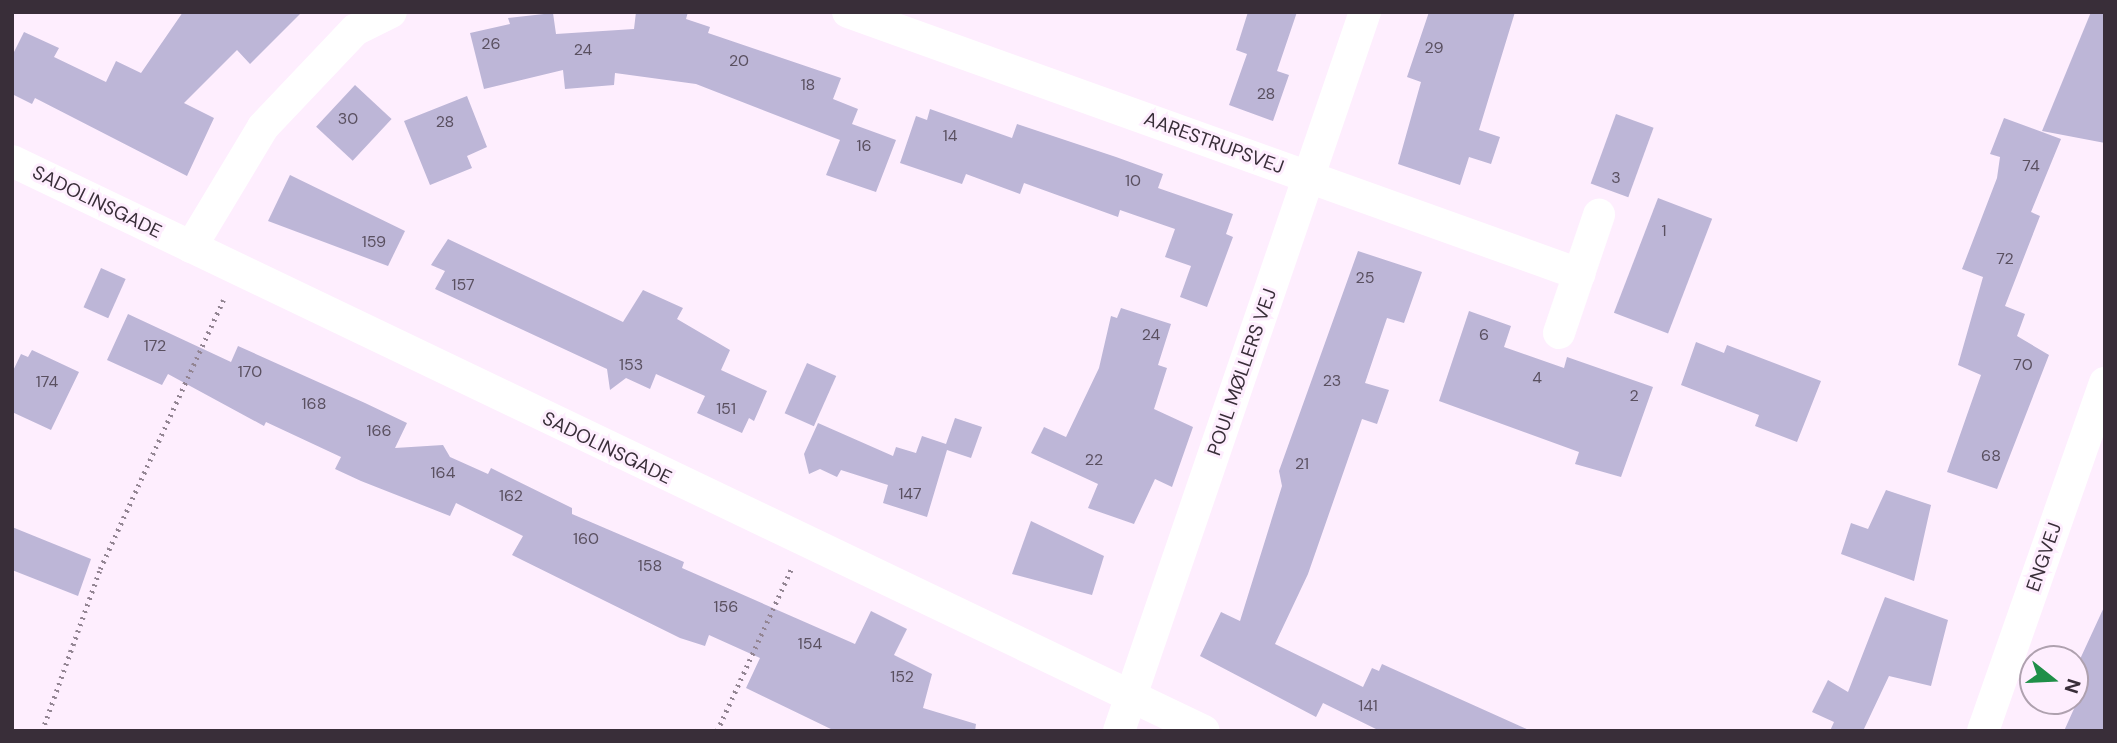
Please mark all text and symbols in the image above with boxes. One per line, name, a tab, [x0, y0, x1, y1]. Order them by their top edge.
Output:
house number: 26	[481, 34, 501, 54]
house number: 29	[1424, 38, 1444, 58]
house number: 24	[574, 40, 592, 60]
house number: 20	[729, 51, 749, 71]
house number: 18	[801, 75, 815, 95]
house number: 28	[1257, 84, 1275, 104]
street label: AARESTRUPSVEJ	[1141, 107, 1287, 179]
house number: 30	[338, 109, 358, 129]
house number: 28	[436, 112, 454, 132]
house number: 14	[943, 126, 957, 146]
house number: 16	[856, 136, 872, 156]
house number: 74	[2022, 156, 2040, 176]
street label: SADOLINSGADE	[29, 161, 165, 243]
house number: 3	[1611, 168, 1621, 188]
house number: 10	[1125, 171, 1141, 191]
house number: 1	[1662, 221, 1666, 241]
house number: 159	[362, 232, 386, 252]
house number: 72	[1996, 249, 2014, 269]
house number: 25	[1356, 268, 1374, 288]
house number: 157	[451, 275, 475, 295]
street label: POUL MØLLERS VEJ	[1203, 286, 1281, 458]
house number: 24	[1142, 325, 1160, 345]
house number: 6	[1479, 325, 1489, 345]
house number: 172	[144, 336, 166, 356]
house number: 153	[619, 355, 643, 375]
house number: 70	[2013, 355, 2033, 375]
house number: 170	[238, 362, 262, 382]
house number: 4	[1532, 368, 1542, 388]
house number: 23	[1323, 371, 1341, 391]
house number: 174	[36, 372, 58, 392]
house number: 2	[1629, 386, 1639, 406]
house number: 168	[302, 394, 326, 414]
house number: 151	[716, 399, 736, 419]
street label: SADOLINSGADE	[539, 407, 675, 489]
house number: 166	[366, 421, 392, 441]
house number: 68	[1981, 446, 2001, 466]
house number: 22	[1085, 450, 1103, 470]
house number: 21	[1295, 454, 1309, 474]
house number: 164	[431, 463, 455, 483]
house number: 147	[898, 484, 922, 504]
house number: 162	[499, 486, 523, 506]
street label: ENGVEJ	[2022, 520, 2066, 594]
house number: 160	[573, 529, 599, 549]
house number: 158	[638, 556, 662, 576]
house number: 156	[714, 597, 738, 617]
house number: 154	[798, 634, 822, 654]
north arrow	[2019, 645, 2089, 715]
house number: 152	[890, 667, 914, 687]
text: N	[2059, 676, 2087, 696]
house number: 141	[1358, 696, 1378, 716]

